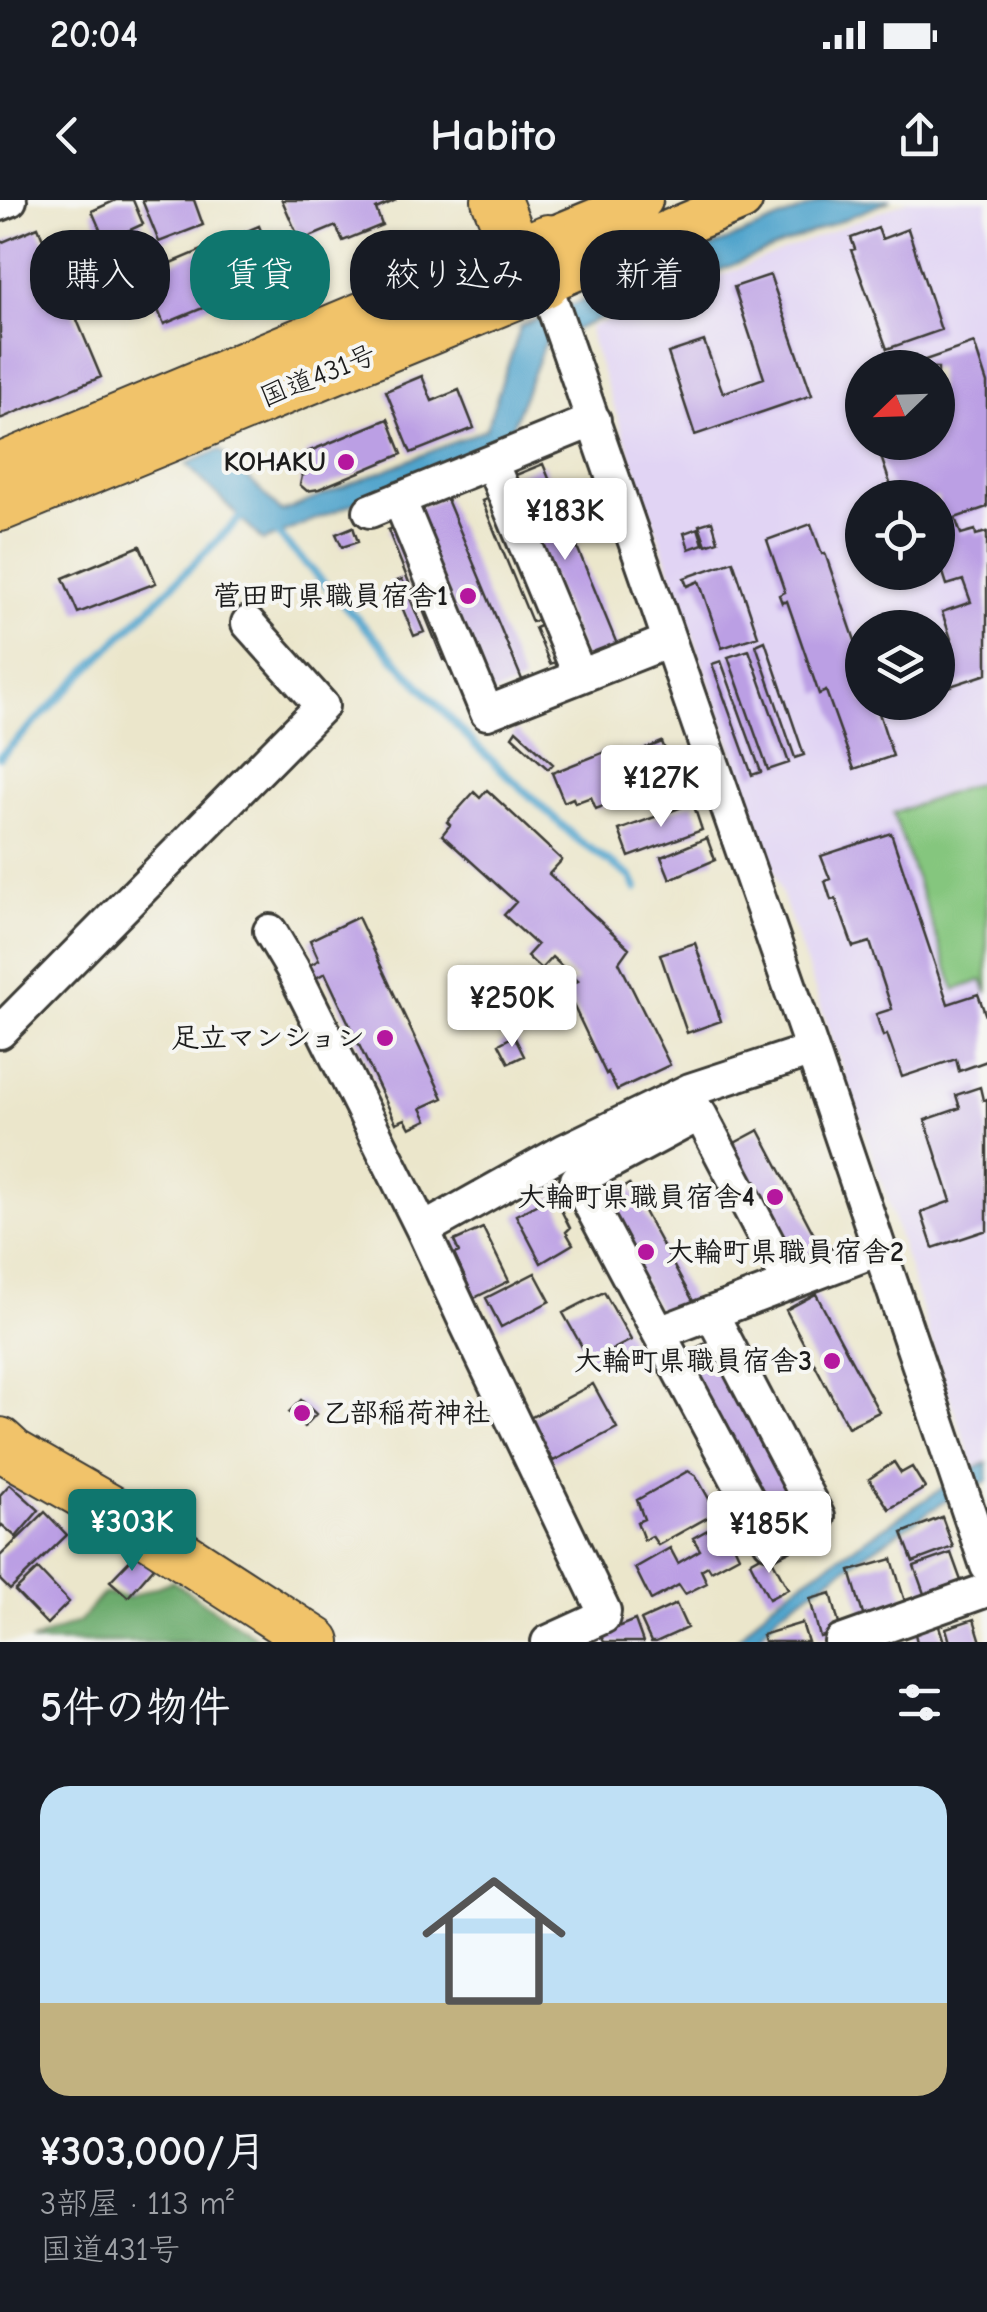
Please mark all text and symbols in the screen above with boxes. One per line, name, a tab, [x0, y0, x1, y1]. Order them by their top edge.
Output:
text: 20:04	[50, 13, 138, 57]
icon: back	[40, 108, 95, 163]
icon: share	[892, 108, 947, 163]
text: Habito	[430, 109, 557, 161]
chip: 購入	[30, 230, 170, 320]
chip: 賃貸	[190, 230, 330, 320]
chip: 絞り込み	[350, 230, 560, 320]
chip: 新着	[580, 230, 720, 320]
street label: 国道431号	[255, 338, 381, 414]
north arrow	[845, 350, 955, 460]
map controls	[845, 350, 955, 720]
place label: KOHAKU	[224, 446, 326, 478]
marker: KOHAKU	[335, 451, 357, 473]
pin: ¥183K	[495, 478, 635, 563]
button: locate	[845, 480, 955, 590]
text: ¥183K	[526, 492, 604, 529]
place label: 菅田町県職員宿舎1	[213, 580, 448, 612]
marker: 菅田町県職員宿舎1	[457, 585, 479, 607]
button: layers	[845, 610, 955, 720]
pin: ¥127K	[591, 745, 731, 830]
text: ¥127K	[623, 759, 699, 796]
pin: ¥250K	[442, 965, 582, 1050]
text: ¥250K	[470, 979, 555, 1016]
place label: 足立マンション	[171, 1022, 365, 1054]
marker: 足立マンション	[374, 1027, 396, 1049]
place label: 大輪町県職員宿舎4	[518, 1181, 755, 1213]
marker: 大輪町県職員宿舎4	[764, 1186, 786, 1208]
place label: 大輪町県職員宿舎2	[666, 1236, 904, 1268]
marker: 大輪町県職員宿舎2	[635, 1241, 657, 1263]
place label: 大輪町県職員宿舎3	[574, 1345, 812, 1377]
marker: 大輪町県職員宿舎3	[821, 1350, 843, 1372]
place label: 乙部稲荷神社	[322, 1397, 490, 1429]
marker: 乙部稲荷神社	[291, 1402, 313, 1424]
pin: ¥303K	[62, 1489, 202, 1574]
pin: ¥185K	[699, 1491, 839, 1576]
text: ¥303K	[90, 1503, 174, 1540]
text: ¥185K	[729, 1505, 809, 1542]
icon: filters	[892, 1675, 947, 1730]
text: 5件の物件	[40, 1683, 230, 1732]
icon: home	[404, 1851, 584, 2031]
text: ¥303,000/月	[40, 2127, 267, 2176]
text: 3部屋 · 113 m²	[40, 2185, 234, 2222]
text: 国道431号	[40, 2231, 180, 2268]

